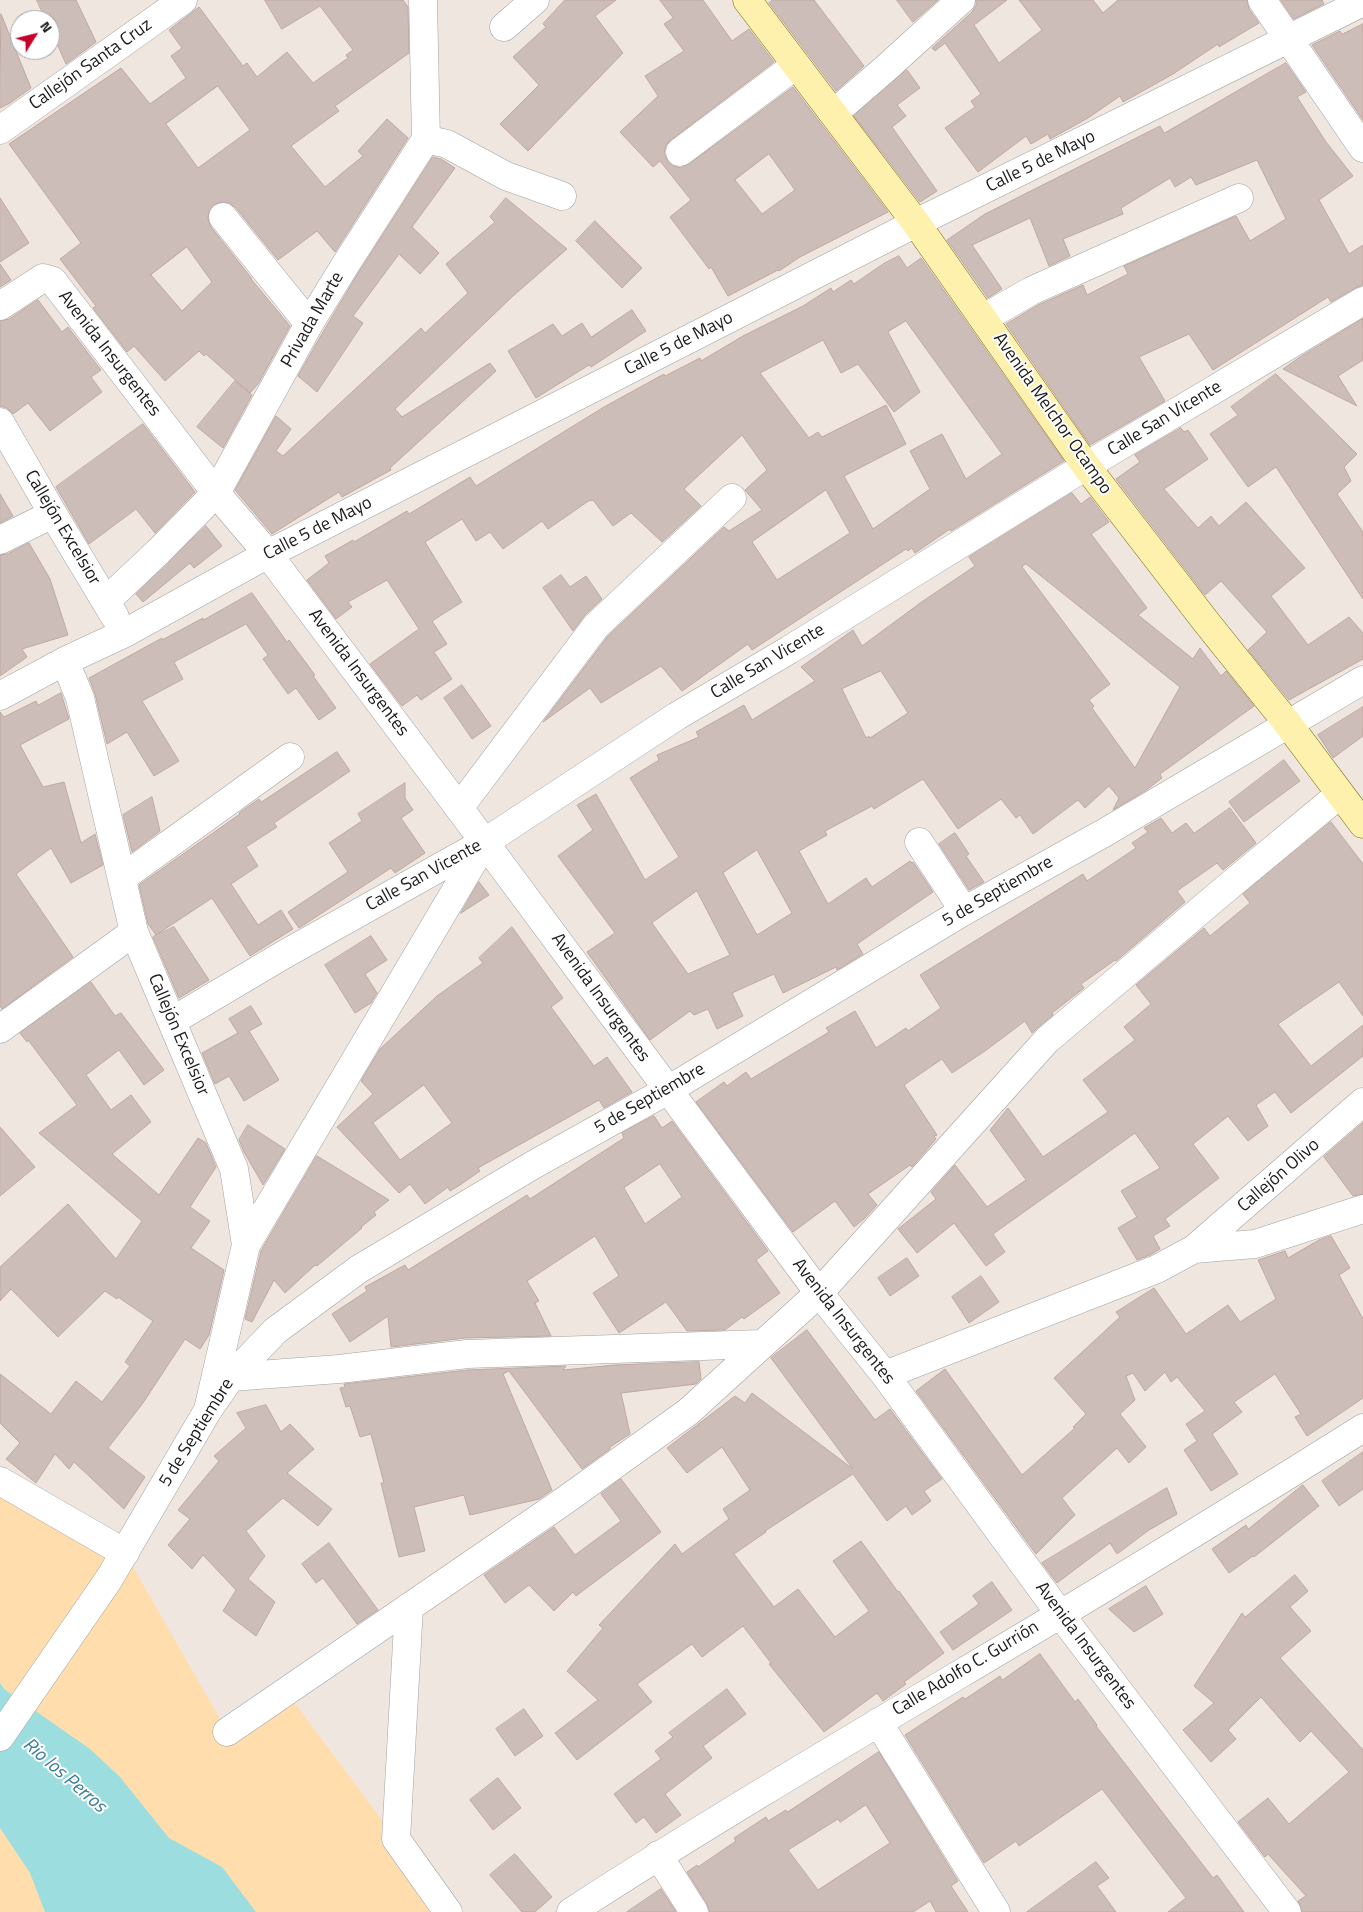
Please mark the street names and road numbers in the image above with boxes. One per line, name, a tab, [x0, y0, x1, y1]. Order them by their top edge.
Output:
street label: Callejón Santa Cruz	[26, 15, 156, 115]
street label: Calle 5 de Mayo	[983, 126, 1099, 198]
street label: Privada Marte	[277, 268, 349, 372]
street label: Avenida Insurgentes	[53, 287, 165, 421]
street label: Calle 5 de Mayo	[621, 307, 737, 381]
street label: Avenida Melchor Ocampo	[988, 329, 1116, 499]
street label: Calle San Vicente	[1104, 377, 1226, 461]
street label: Callejón Excelsior	[19, 467, 105, 589]
street label: Calle 5 de Mayo	[260, 492, 376, 566]
street label: Avenida Insurgentes	[303, 605, 413, 741]
street label: Calle San Vicente	[707, 620, 829, 704]
street label: Calle San Vicente	[362, 835, 486, 917]
street label: 5 de Septiembre	[939, 852, 1057, 932]
street label: Avenida Insurgentes	[546, 929, 654, 1067]
street label: Callejón Excelsior	[143, 971, 213, 1099]
street label: 5 de Septiembre	[591, 1059, 709, 1139]
street label: Callejón Olivo	[1234, 1135, 1324, 1217]
street label: Avenida Insurgentes	[787, 1255, 899, 1389]
street label: 5 de Septiembre	[155, 1375, 239, 1491]
street label: Avenida Insurgentes	[1030, 1578, 1140, 1714]
street label: Calle Adolfo C. Gurrión	[889, 1617, 1043, 1721]

